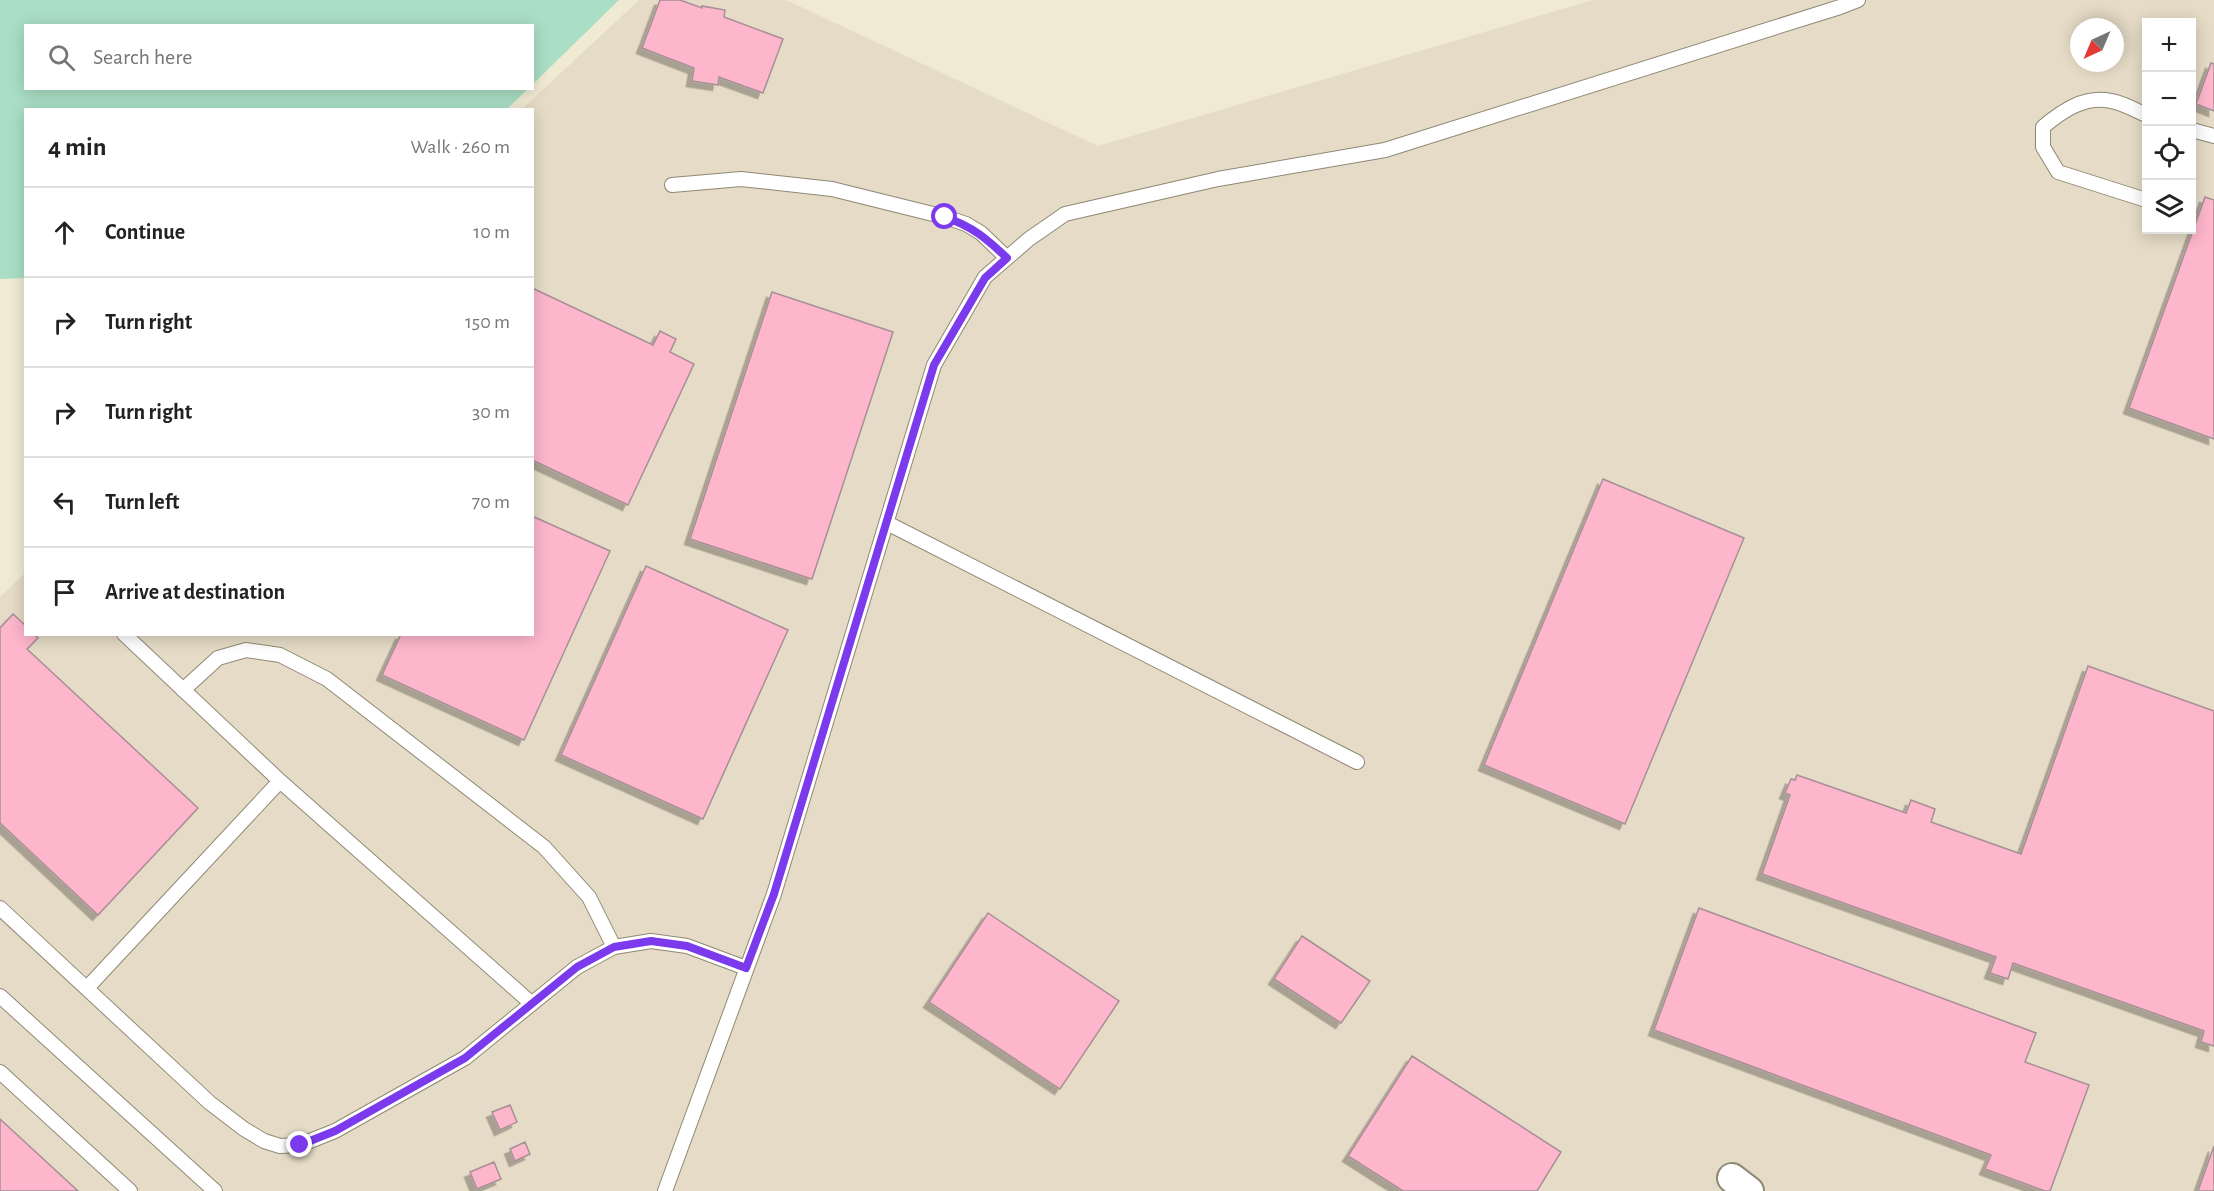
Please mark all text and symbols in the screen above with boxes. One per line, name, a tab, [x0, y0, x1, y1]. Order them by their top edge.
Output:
north arrow	[2070, 18, 2124, 72]
map controls	[2142, 18, 2196, 234]
button: +	[2142, 18, 2196, 72]
search box	[24, 24, 534, 90]
icon: search	[45, 41, 78, 74]
text: Search here	[93, 46, 192, 68]
button: −	[2142, 72, 2196, 126]
button: locate	[2142, 126, 2196, 180]
text: 4 min	[48, 134, 107, 160]
text: Walk · 260 m	[410, 137, 510, 157]
button: layers	[2142, 180, 2196, 234]
route start	[931, 203, 957, 229]
icon: ahead	[48, 216, 81, 249]
text: Continue	[105, 221, 185, 243]
text: 10 m	[473, 222, 510, 242]
icon: right	[48, 306, 81, 339]
text: Turn right	[105, 311, 192, 333]
text: 150 m	[465, 312, 510, 332]
icon: right	[48, 396, 81, 429]
text: Turn right	[105, 401, 192, 423]
text: 30 m	[472, 402, 510, 422]
icon: left	[48, 486, 81, 519]
text: Turn left	[105, 491, 179, 513]
text: 70 m	[472, 492, 510, 512]
icon: arrive	[48, 576, 81, 609]
text: Arrive at destination	[105, 581, 285, 603]
route end	[286, 1131, 312, 1157]

